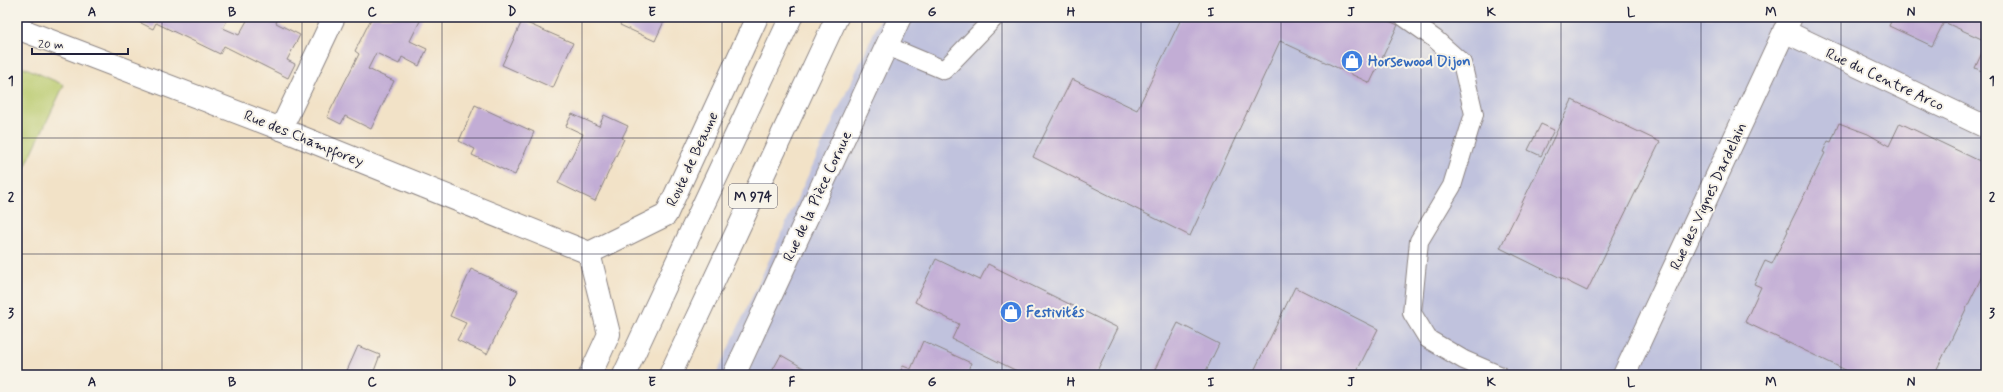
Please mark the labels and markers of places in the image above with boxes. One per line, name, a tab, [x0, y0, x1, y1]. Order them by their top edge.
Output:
shop icon: Horsewood Dijon	[1339, 48, 1365, 74]
place label: Horsewood Dijon	[1368, 52, 1471, 72]
shop icon: Festivités	[998, 299, 1024, 325]
place label: Festivités	[1026, 303, 1085, 323]

